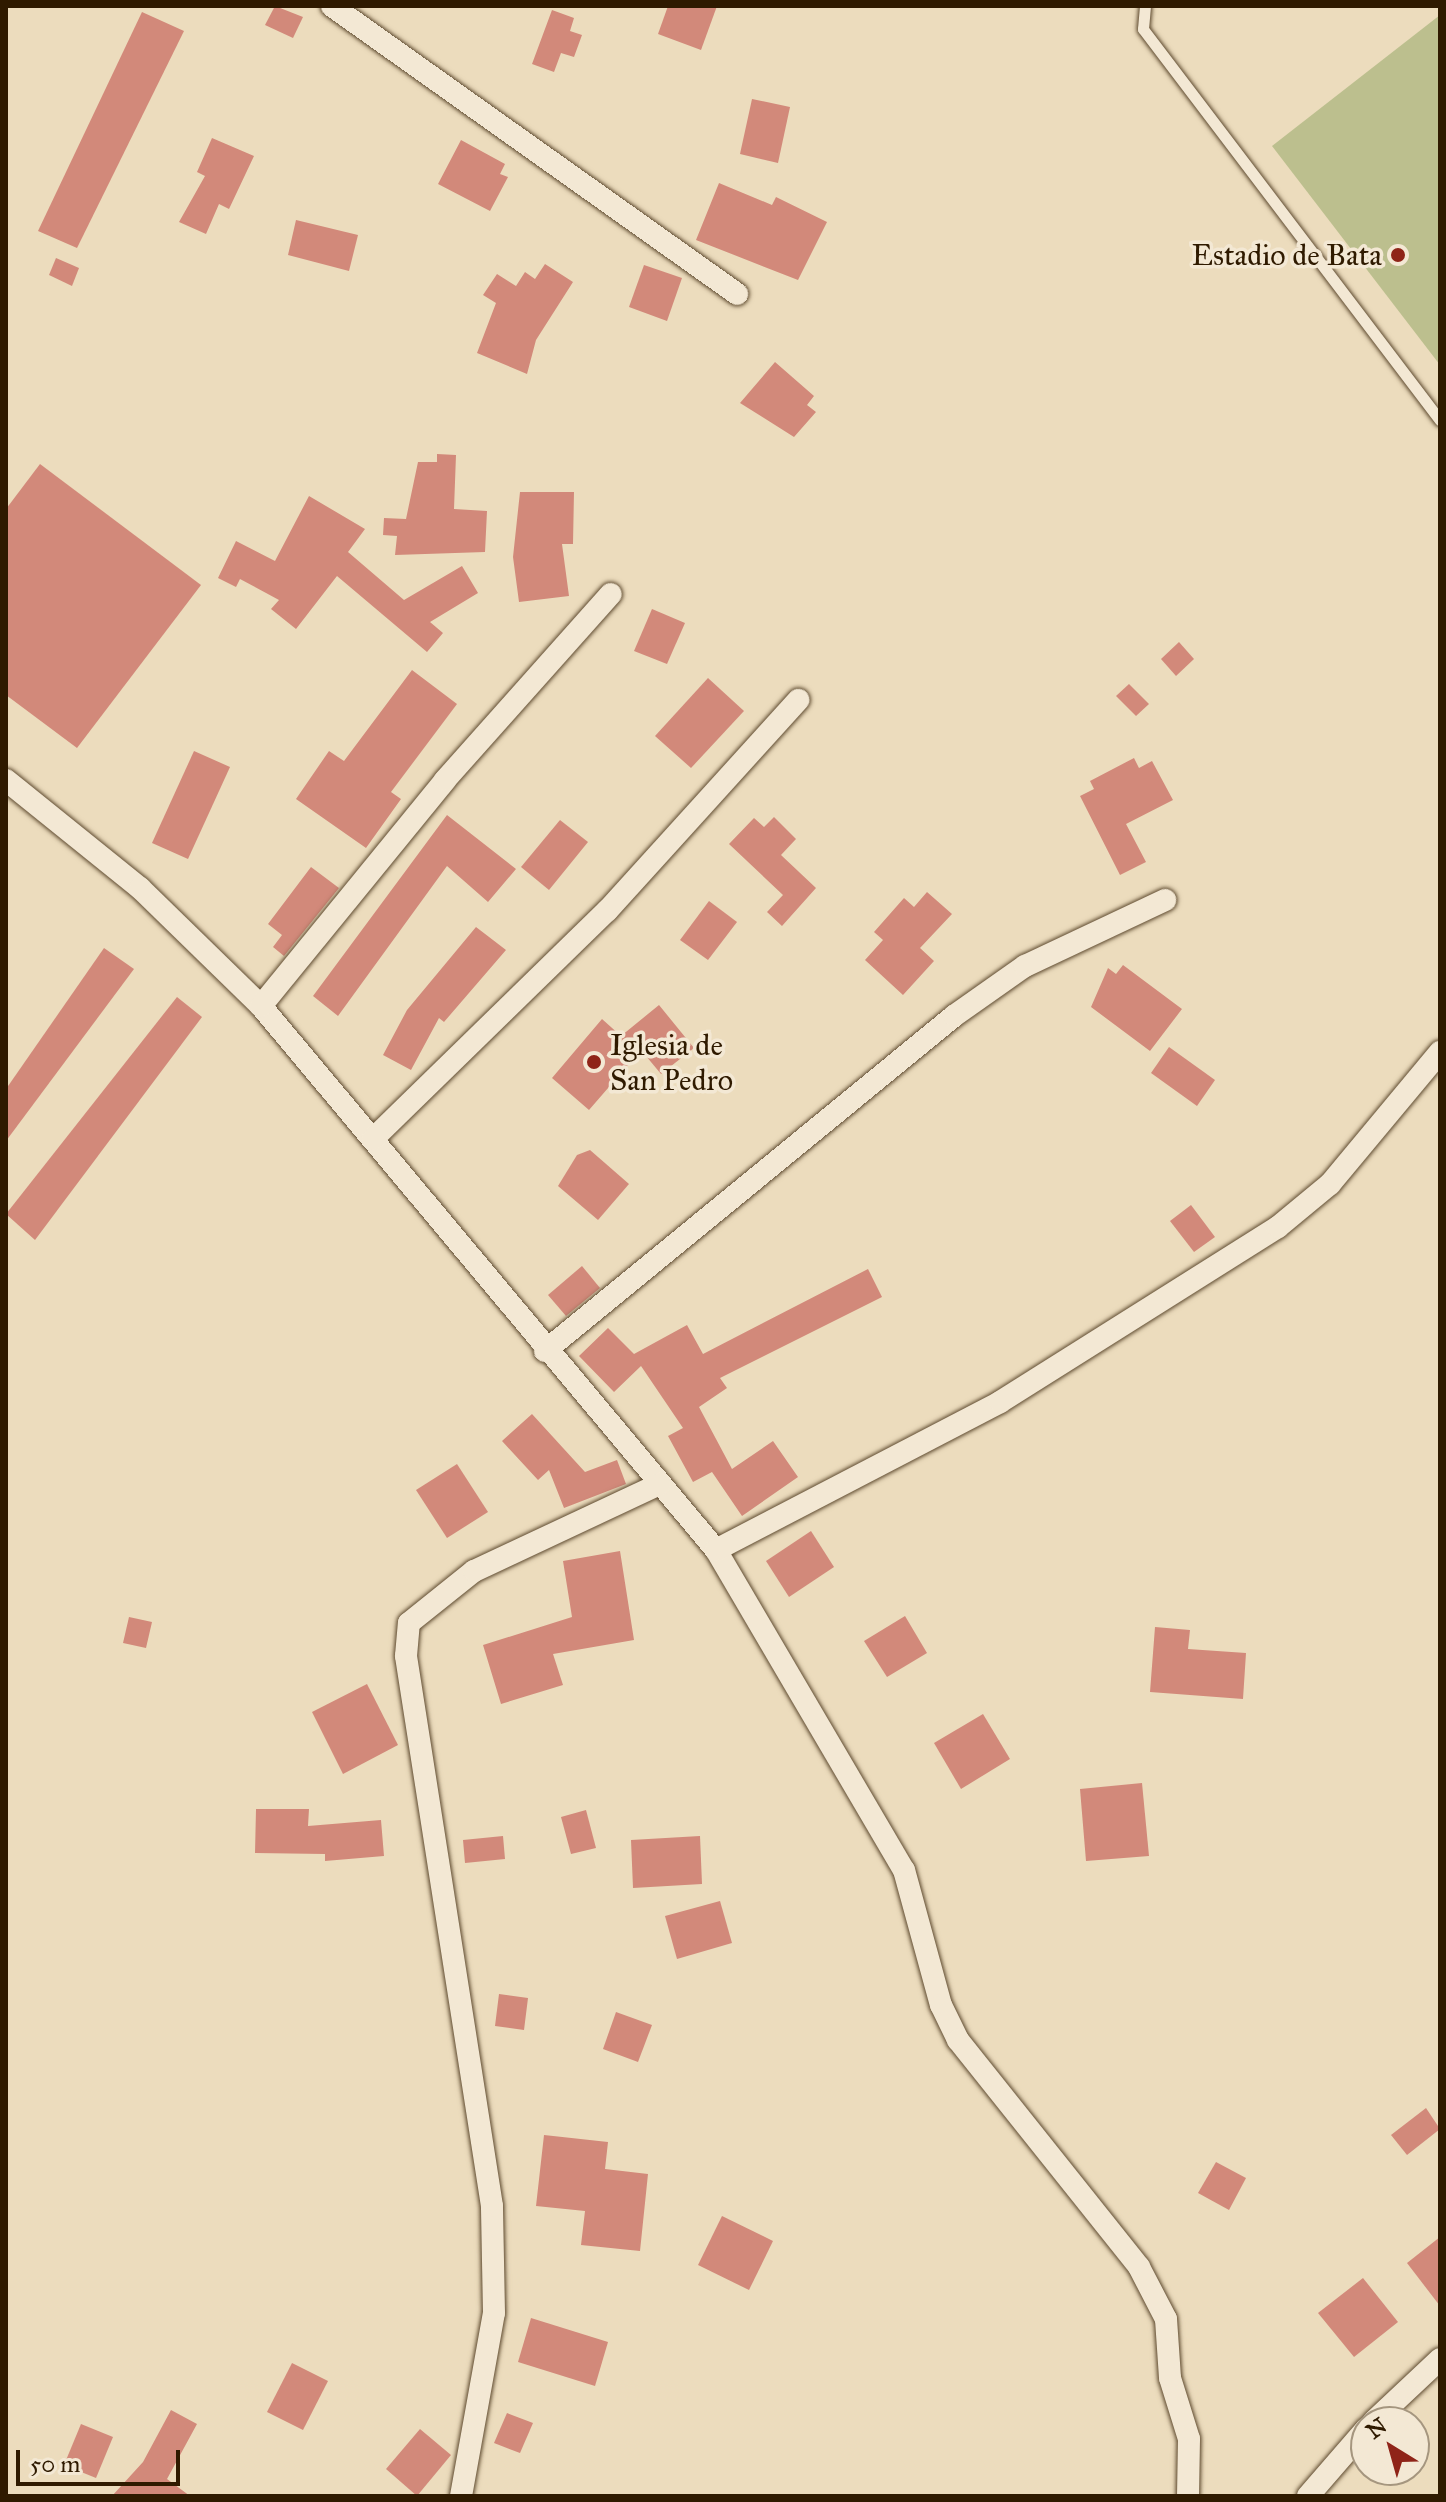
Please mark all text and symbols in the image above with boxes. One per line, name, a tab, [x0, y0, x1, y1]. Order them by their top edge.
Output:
place label: Estadio de Bata	[1192, 237, 1382, 273]
marker: Estadio de Bata	[1389, 246, 1407, 264]
place label: Iglesia de San Pedro	[610, 1027, 733, 1098]
marker: Iglesia de San Pedro	[585, 1053, 603, 1071]
north arrow	[1350, 2406, 1430, 2486]
text: N	[1361, 2412, 1392, 2444]
scale bar	[20, 2434, 184, 2484]
text: 50 m	[30, 2449, 80, 2479]

